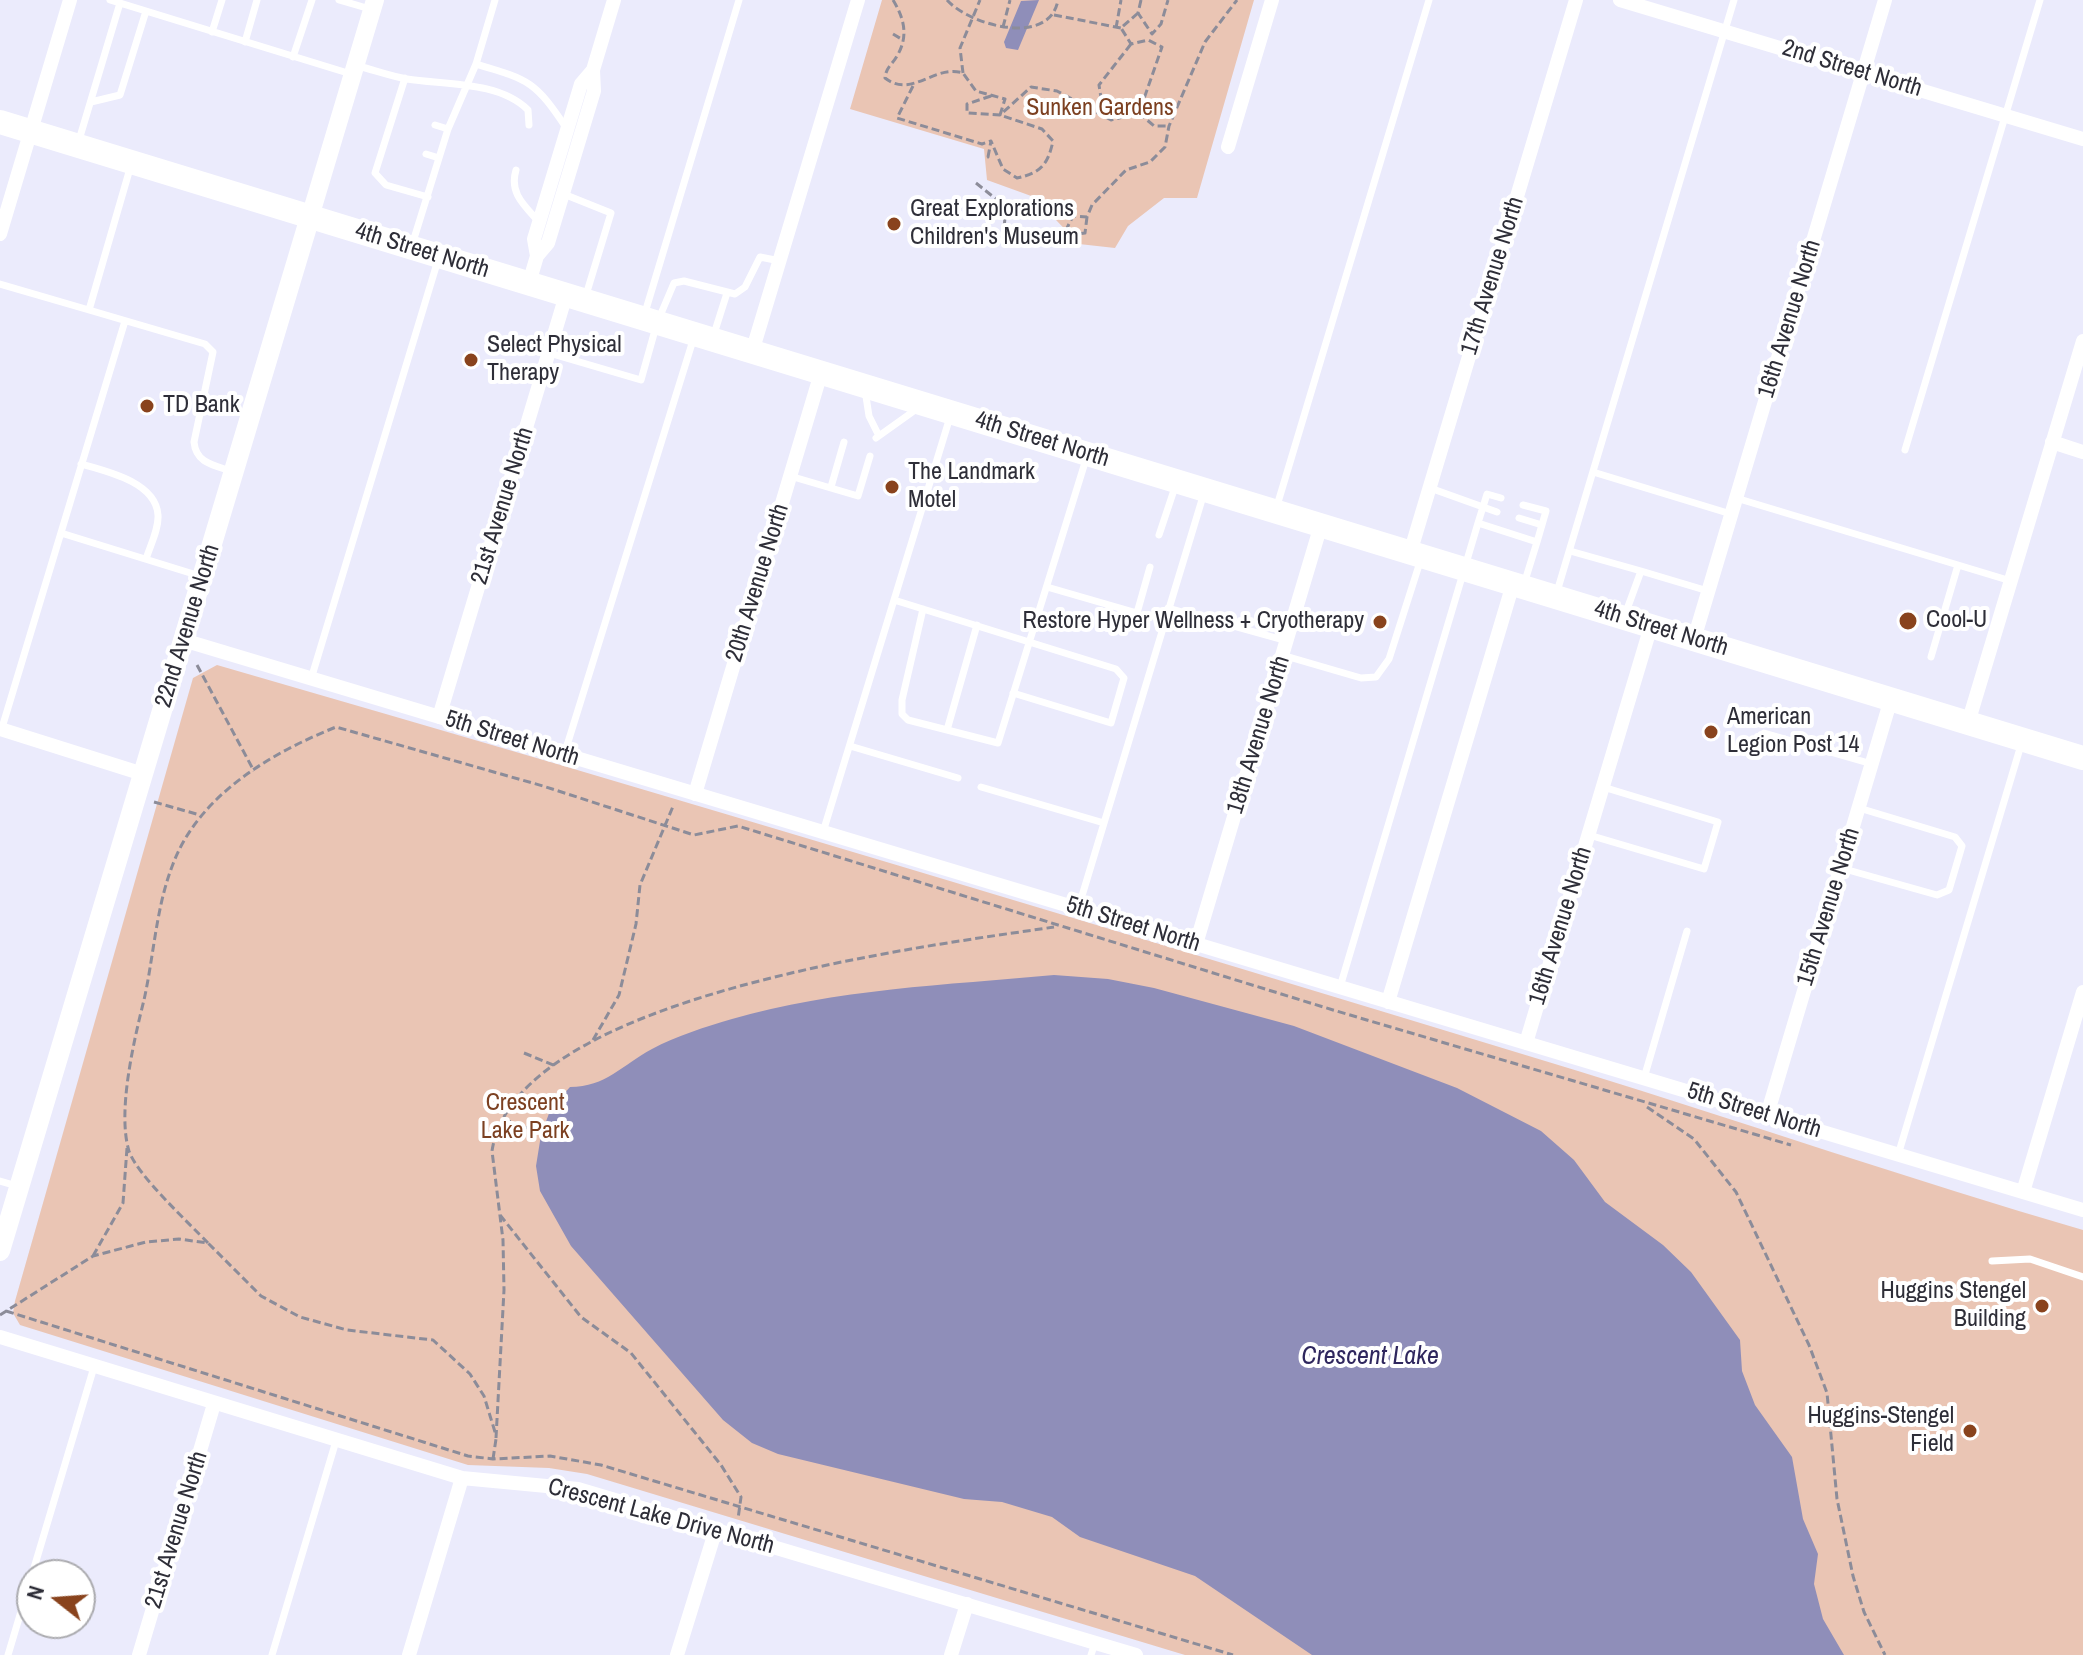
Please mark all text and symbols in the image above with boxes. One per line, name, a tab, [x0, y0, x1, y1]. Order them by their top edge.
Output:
street label: 2nd Street North	[1779, 34, 1925, 104]
park label: Sunken Gardens	[1026, 95, 1174, 123]
street label: 17th Avenue North	[1455, 193, 1531, 359]
place label: Great Explorations Children's Museum	[910, 196, 1079, 252]
marker: Great Explorations Children's Museum	[885, 215, 903, 233]
street label: 4th Street North	[351, 217, 493, 285]
street label: 16th Avenue North	[1752, 236, 1828, 402]
place label: Select Physical Therapy	[487, 332, 622, 388]
marker: Select Physical Therapy	[462, 351, 480, 369]
place label: TD Bank	[163, 392, 240, 420]
marker: TD Bank	[138, 397, 156, 415]
street label: 4th Street North	[971, 406, 1113, 474]
street label: 21st Avenue North	[465, 424, 541, 588]
place label: The Landmark Motel	[908, 459, 1035, 515]
marker: The Landmark Motel	[883, 478, 901, 496]
street label: 20th Avenue North	[720, 500, 796, 666]
street label: 22nd Avenue North	[149, 541, 227, 711]
street label: 4th Street North	[1590, 595, 1732, 663]
place label: Cool-U	[1926, 607, 1987, 635]
place label: Restore Hyper Wellness + Cryotherapy	[1023, 608, 1364, 636]
marker: Cool-U	[1897, 610, 1919, 632]
marker: Restore Hyper Wellness + Cryotherapy	[1371, 613, 1389, 631]
street label: 18th Avenue North	[1221, 652, 1297, 818]
place label: American Legion Post 14	[1727, 704, 1859, 760]
street label: 5th Street North	[441, 705, 583, 773]
marker: American Legion Post 14	[1702, 723, 1720, 741]
street label: 15th Avenue North	[1791, 824, 1867, 990]
street label: 16th Avenue North	[1523, 843, 1599, 1009]
street label: 5th Street North	[1062, 891, 1204, 959]
street label: 5th Street North	[1683, 1077, 1825, 1145]
park label: Crescent Lake Park	[481, 1090, 569, 1146]
place label: Huggins Stengel Building	[1880, 1278, 2026, 1334]
marker: Huggins Stengel Building	[2033, 1297, 2051, 1315]
water label: Crescent Lake	[1301, 1341, 1439, 1373]
place label: Huggins-Stengel Field	[1807, 1403, 1954, 1459]
marker: Huggins-Stengel Field	[1961, 1422, 1979, 1440]
street label: 21st Avenue North	[139, 1448, 215, 1612]
street label: Crescent Lake Drive North	[545, 1473, 777, 1561]
north arrow	[16, 1559, 96, 1639]
text: N	[19, 1582, 51, 1603]

